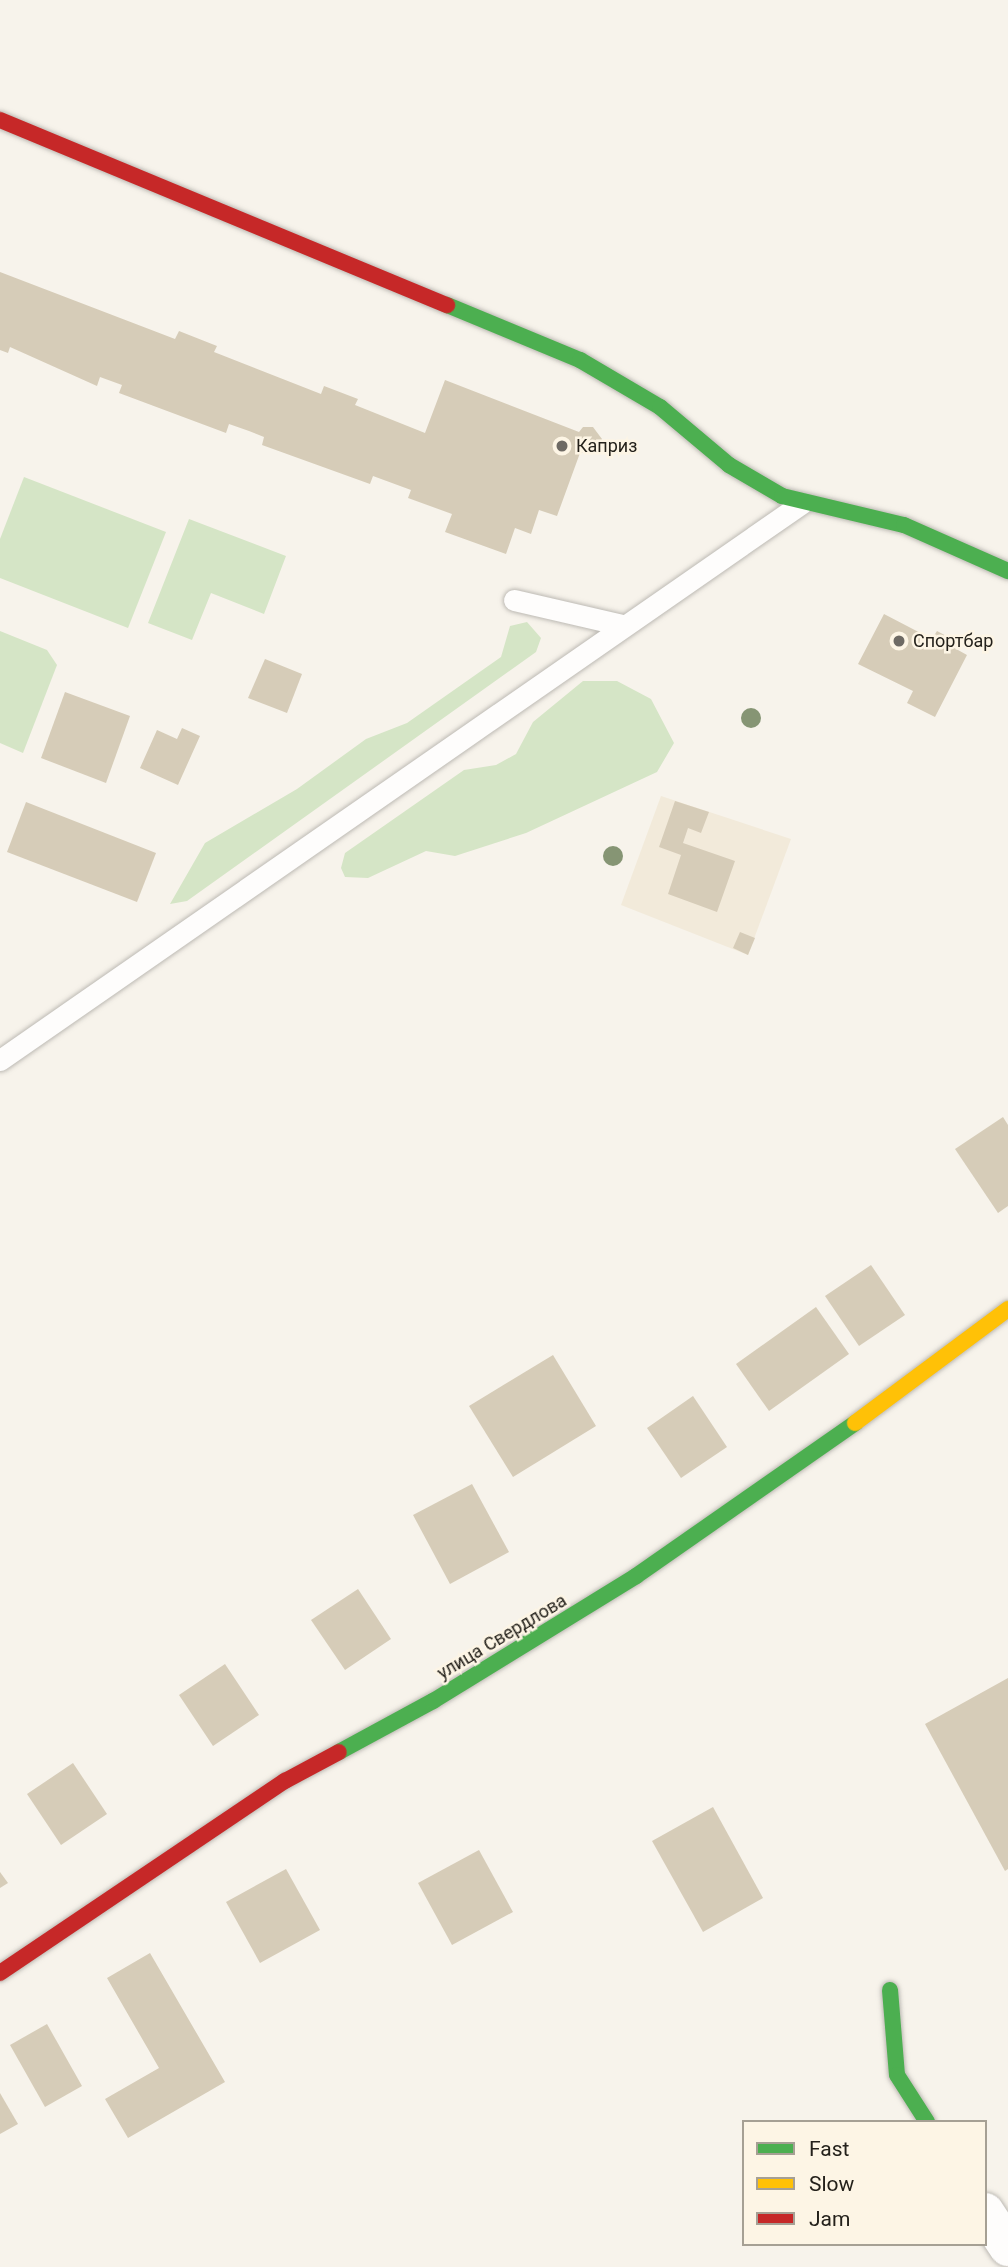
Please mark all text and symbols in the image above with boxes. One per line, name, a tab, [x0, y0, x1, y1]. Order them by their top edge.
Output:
place label: Каприз	[576, 435, 637, 457]
marker: Каприз	[554, 438, 570, 454]
place label: Спортбар	[913, 630, 993, 652]
marker: Спортбар	[891, 633, 907, 649]
street label: улица Свердлова	[433, 1590, 571, 1684]
legend	[742, 2120, 987, 2246]
text: Fast	[809, 2137, 849, 2161]
text: Slow	[809, 2172, 854, 2196]
text: Jam	[809, 2207, 850, 2231]

